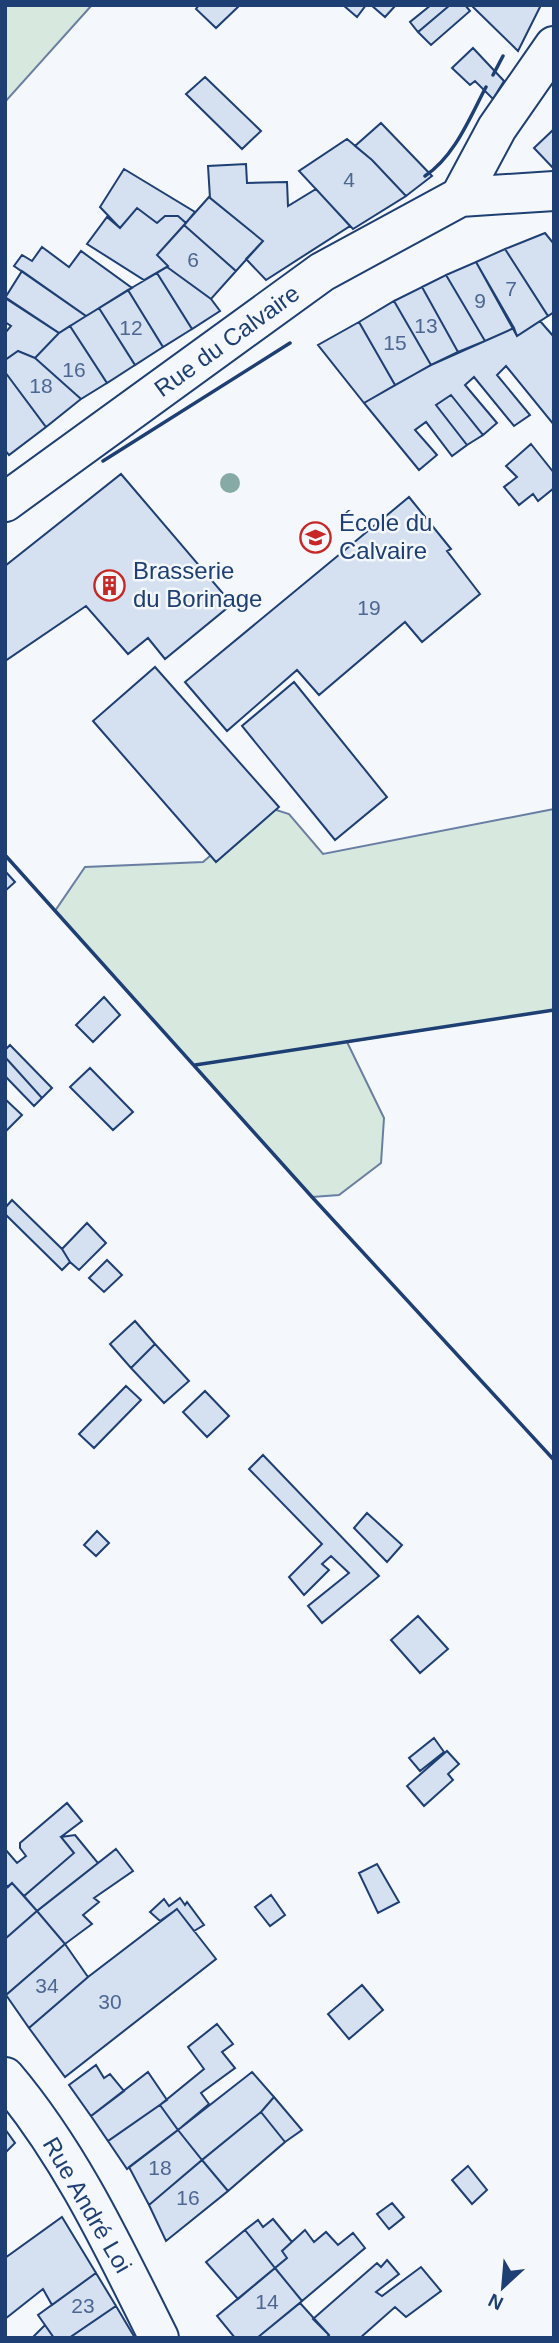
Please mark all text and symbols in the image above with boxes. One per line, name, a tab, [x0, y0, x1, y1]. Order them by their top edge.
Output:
house number: 4	[343, 168, 355, 191]
house number: 6	[187, 248, 199, 271]
house number: 7	[505, 277, 517, 300]
street label: Rue du Calvaire	[149, 279, 304, 402]
house number: 9	[474, 289, 486, 312]
house number: 13	[414, 314, 438, 337]
house number: 12	[119, 316, 143, 339]
house number: 15	[383, 331, 407, 354]
house number: 16	[62, 358, 86, 381]
house number: 18	[29, 374, 53, 397]
place label: École du Calvaire	[339, 509, 432, 564]
school or university icon: École du Calvaire	[299, 520, 333, 554]
place label: Brasserie du Borinage	[133, 557, 262, 612]
building icon: Brasserie du Borinage	[93, 568, 127, 602]
house number: 19	[357, 596, 381, 619]
house number: 34	[35, 1974, 59, 1997]
house number: 30	[98, 1990, 122, 2013]
street label: Rue André Loi	[38, 2132, 137, 2277]
house number: 18	[148, 2156, 172, 2179]
house number: 16	[176, 2186, 200, 2209]
north arrow	[468, 2252, 538, 2322]
text: N	[485, 2289, 507, 2314]
house number: 14	[255, 2290, 279, 2313]
house number: 23	[71, 2294, 95, 2317]

